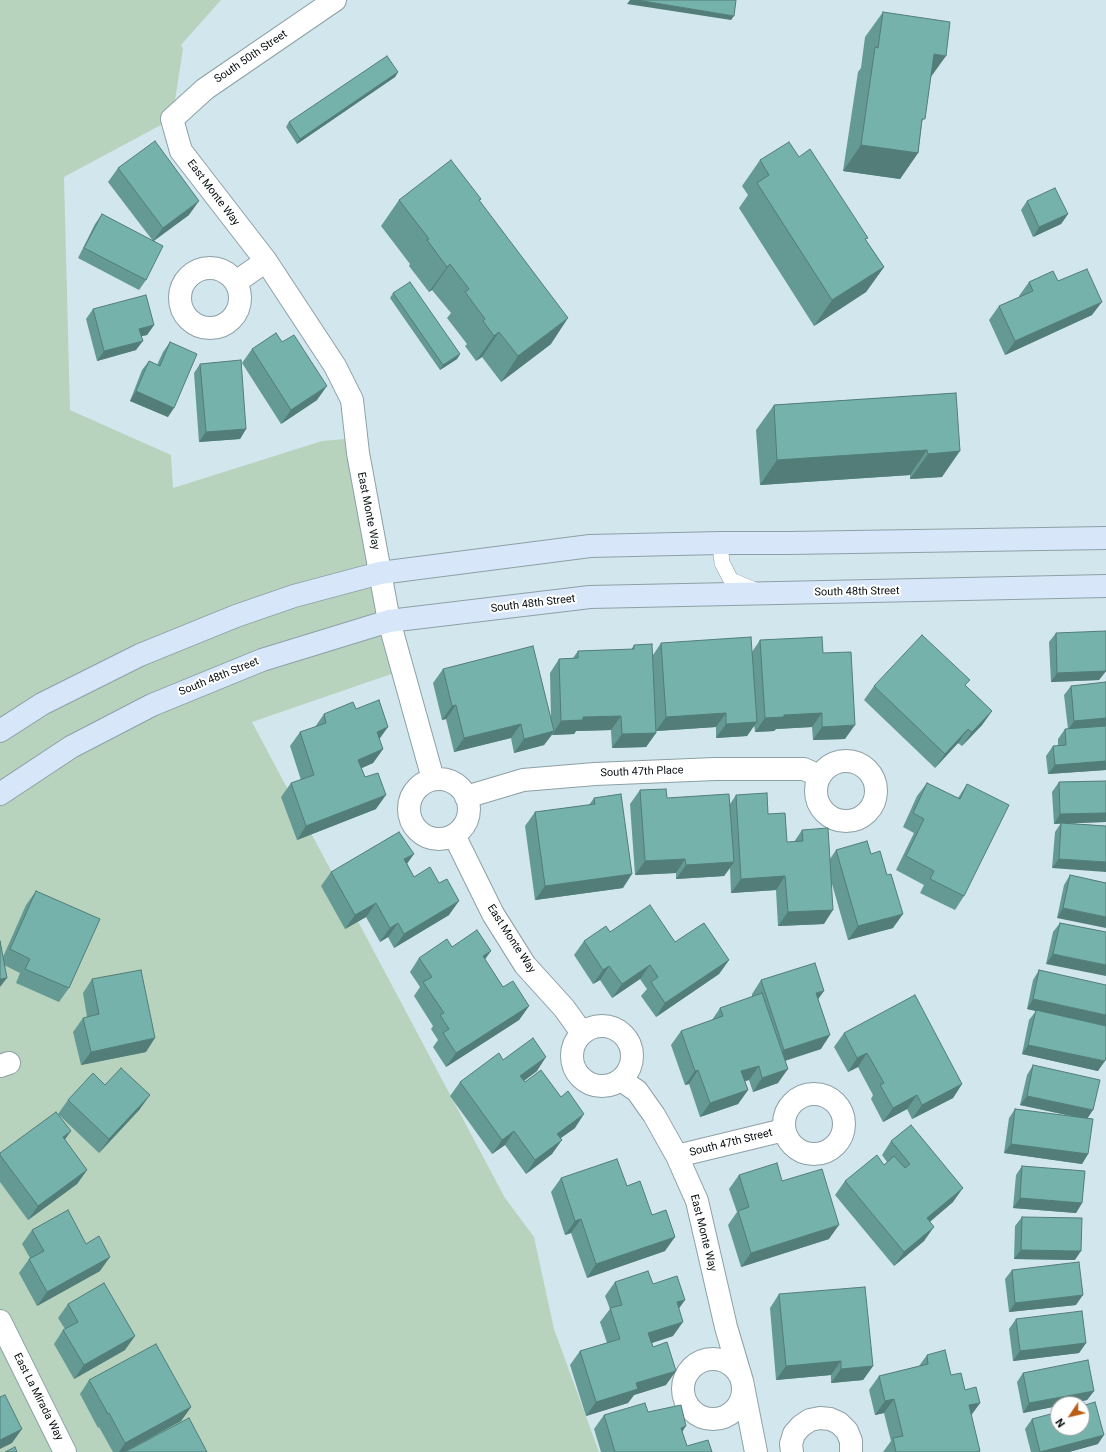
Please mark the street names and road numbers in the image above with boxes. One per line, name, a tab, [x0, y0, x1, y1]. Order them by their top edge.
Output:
street label: South 50th Street	[212, 28, 290, 86]
street label: East Monte Way	[184, 157, 242, 229]
street label: East Monte Way	[354, 471, 382, 551]
street label: South 48th Street	[814, 585, 900, 599]
street label: South 48th Street	[490, 592, 576, 616]
street label: South 48th Street	[177, 655, 261, 699]
street label: South 47th Place	[600, 764, 684, 780]
street label: East Monte Way	[484, 902, 538, 976]
street label: South 47th Street	[688, 1126, 774, 1160]
street label: East Monte Way	[687, 1193, 719, 1273]
street label: East La Mirada Way	[10, 1351, 66, 1443]

